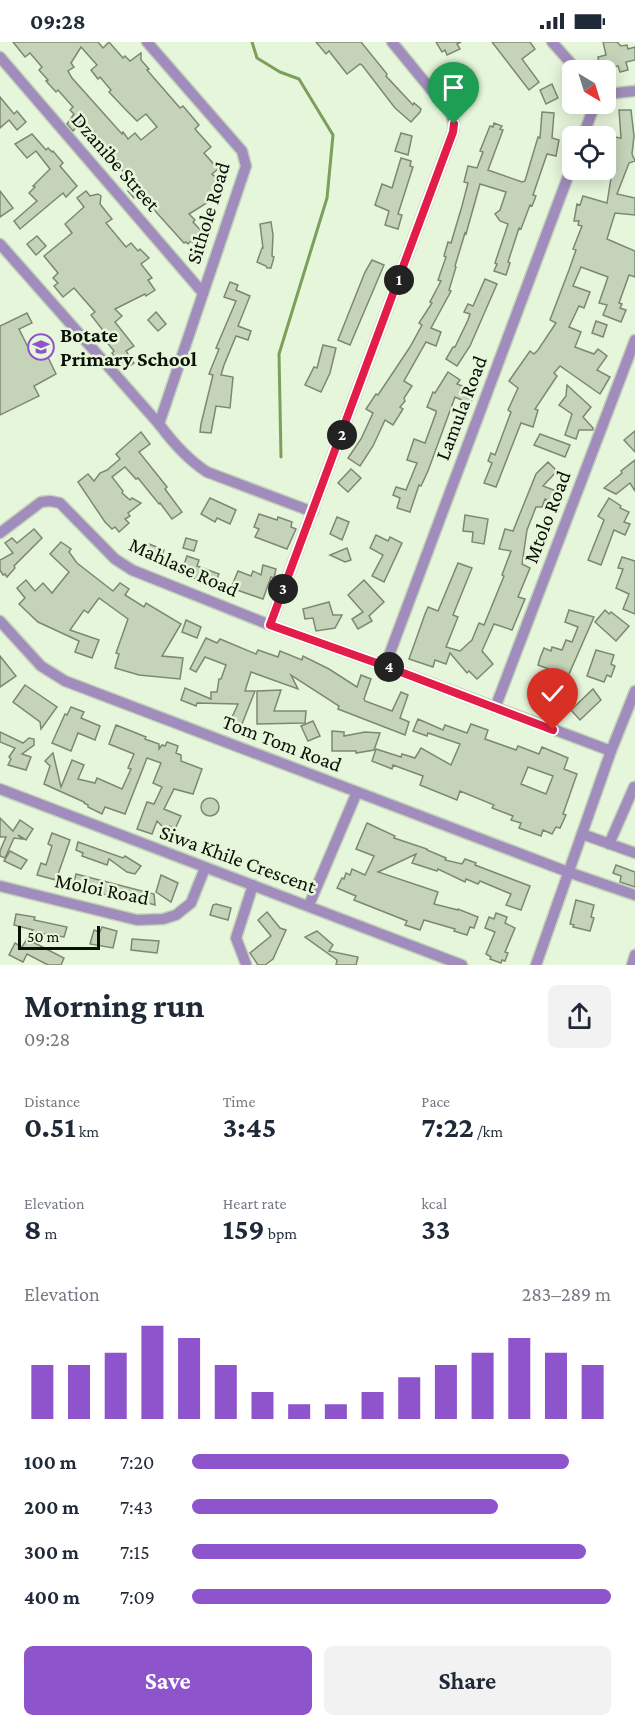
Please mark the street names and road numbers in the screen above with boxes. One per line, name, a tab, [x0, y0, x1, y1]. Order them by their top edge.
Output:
street label: Dzanibe Street	[67, 108, 166, 217]
street label: Sithole Road	[181, 159, 235, 267]
street label: Lamula Road	[430, 352, 492, 464]
street label: Mtolo Road	[518, 467, 576, 567]
street label: Mahlase Road	[125, 532, 243, 602]
street label: Tom Tom Road	[219, 709, 345, 777]
street label: Siwa Khile Crescent	[156, 820, 320, 899]
street label: Moloi Road	[53, 868, 151, 910]

